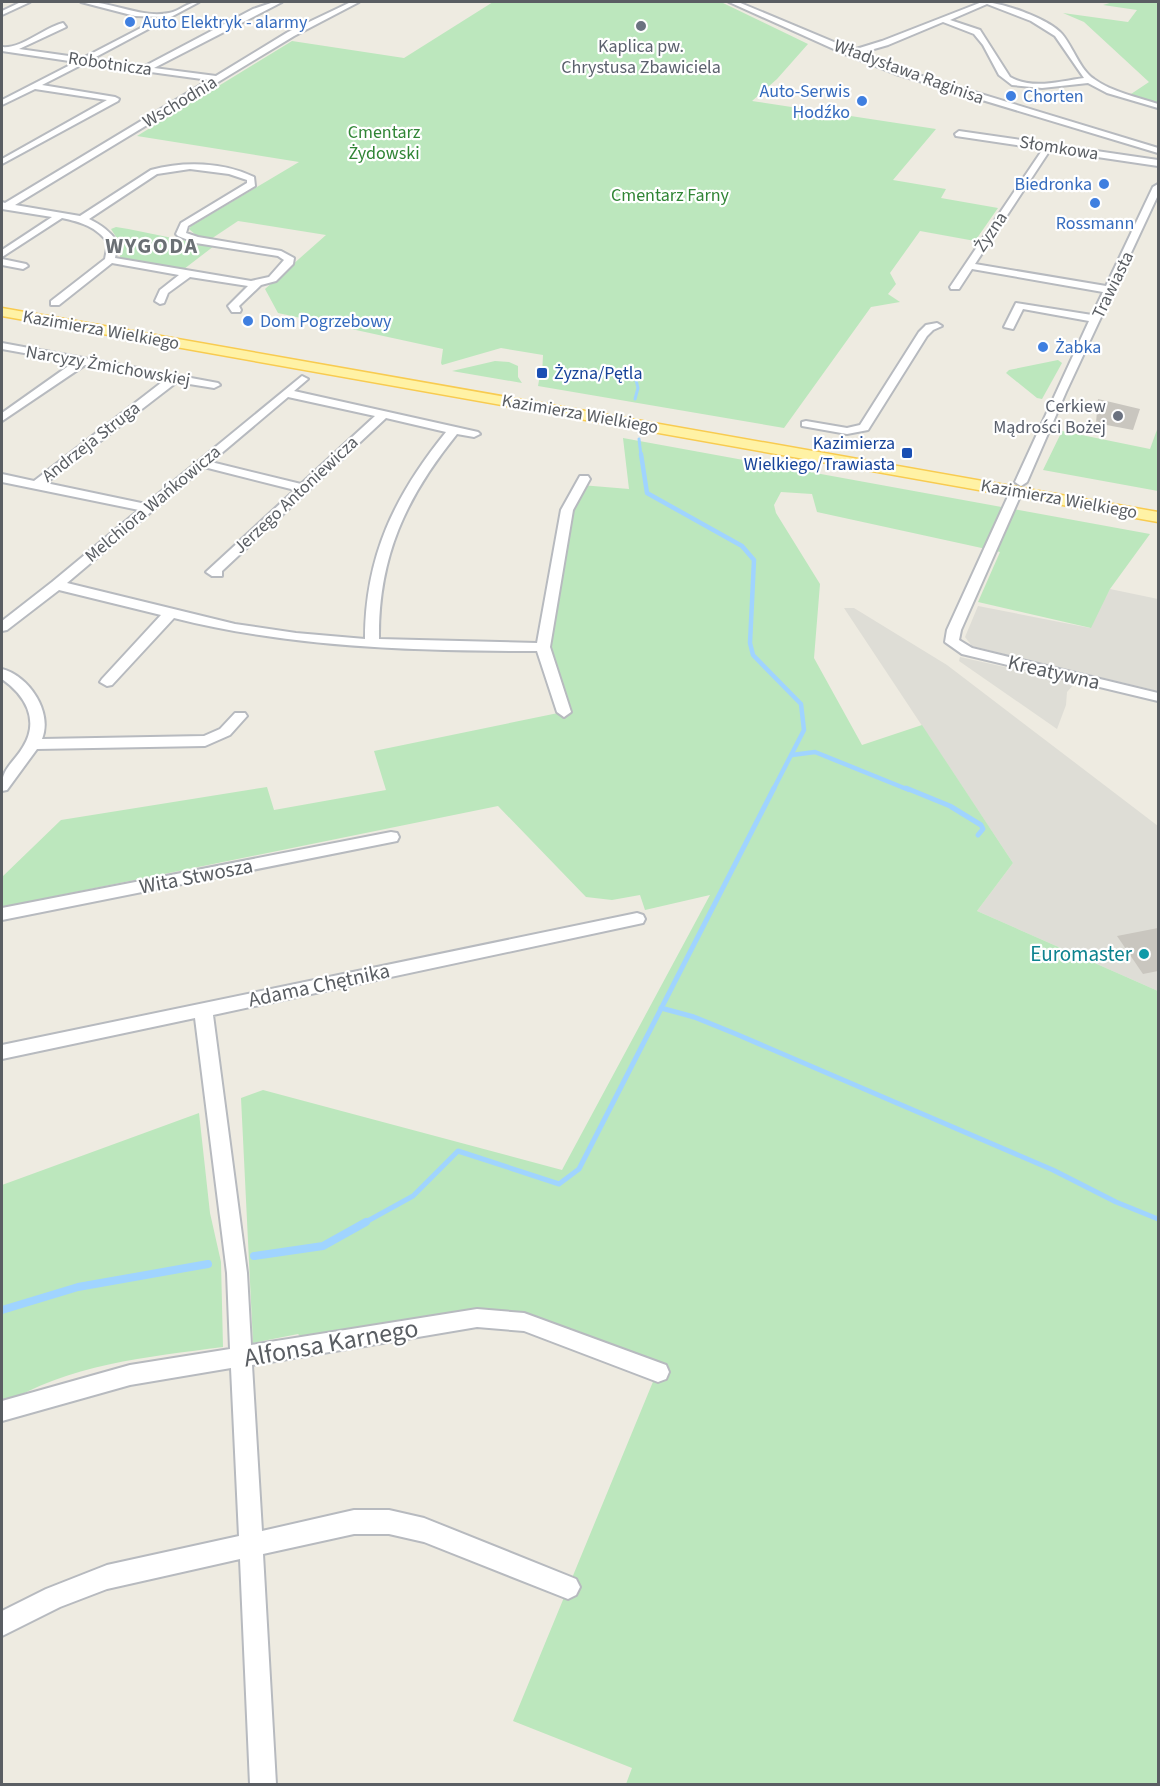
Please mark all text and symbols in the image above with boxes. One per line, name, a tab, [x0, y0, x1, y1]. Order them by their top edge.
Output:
place label: Auto Elektryk - alarmy	[142, 10, 308, 35]
marker: Auto Elektryk - alarmy	[123, 15, 137, 29]
marker: Kaplica pw. Chrystusa Zbawiciela	[634, 19, 648, 33]
street label: Władysława Raginisa	[830, 33, 988, 111]
place label: Kaplica pw. Chrystusa Zbawiciela	[561, 34, 721, 80]
street label: Robotnicza	[67, 46, 153, 82]
street label: Wschodnia	[138, 70, 222, 134]
place label: Auto-Serwis Hodźko	[760, 79, 850, 125]
place label: Chorten	[1023, 84, 1084, 109]
marker: Chorten	[1004, 89, 1018, 103]
marker: Auto-Serwis Hodźko	[855, 94, 869, 108]
park label: Cmentarz Żydowski	[348, 120, 421, 166]
street label: Słomkowa	[1018, 129, 1100, 167]
place label: Biedronka	[1015, 172, 1092, 197]
marker: Biedronka	[1097, 177, 1111, 191]
park label: Cmentarz Farny	[611, 183, 730, 208]
marker: Rossmann	[1088, 196, 1102, 210]
street label: Żyzna	[968, 207, 1014, 257]
place label: Rossmann	[1056, 211, 1134, 236]
district label: WYGODA	[105, 230, 199, 262]
street label: Trawiasta	[1086, 247, 1140, 323]
street label: Kazimierza Wielkiego	[21, 304, 181, 356]
place label: Dom Pogrzebowy	[260, 309, 392, 334]
marker: Dom Pogrzebowy	[241, 314, 255, 328]
place label: Żabka	[1055, 335, 1101, 360]
street label: Narcyzy Żmichowskiej	[24, 339, 192, 393]
marker: Żabka	[1036, 340, 1050, 354]
place label: Żyzna/Pętla	[554, 361, 643, 386]
marker: Żyzna/Pętla	[535, 366, 549, 380]
street label: Kazimierza Wielkiego	[500, 388, 660, 440]
place label: Cerkiew Mądrości Bożej	[993, 394, 1106, 440]
street label: Andrzeja Struga	[37, 396, 145, 488]
marker: Cerkiew Mądrości Bożej	[1111, 409, 1125, 423]
street label: Jerzego Antoniewicza	[228, 430, 364, 560]
place label: Kazimierza Wielkiego/Trawiasta	[744, 431, 895, 477]
street label: Melchiora Wańkowicza	[80, 440, 226, 568]
marker: Kazimierza Wielkiego/Trawiasta	[900, 446, 914, 460]
street label: Kazimierza Wielkiego	[979, 473, 1139, 525]
street label: Kreatywna	[1005, 647, 1103, 697]
street label: Wita Stwosza	[137, 850, 255, 902]
place label: Euromaster	[1030, 939, 1133, 969]
marker: Euromaster	[1137, 947, 1151, 961]
street label: Adama Chętnika	[245, 955, 393, 1015]
street label: Alfonsa Karnego	[241, 1309, 421, 1377]

